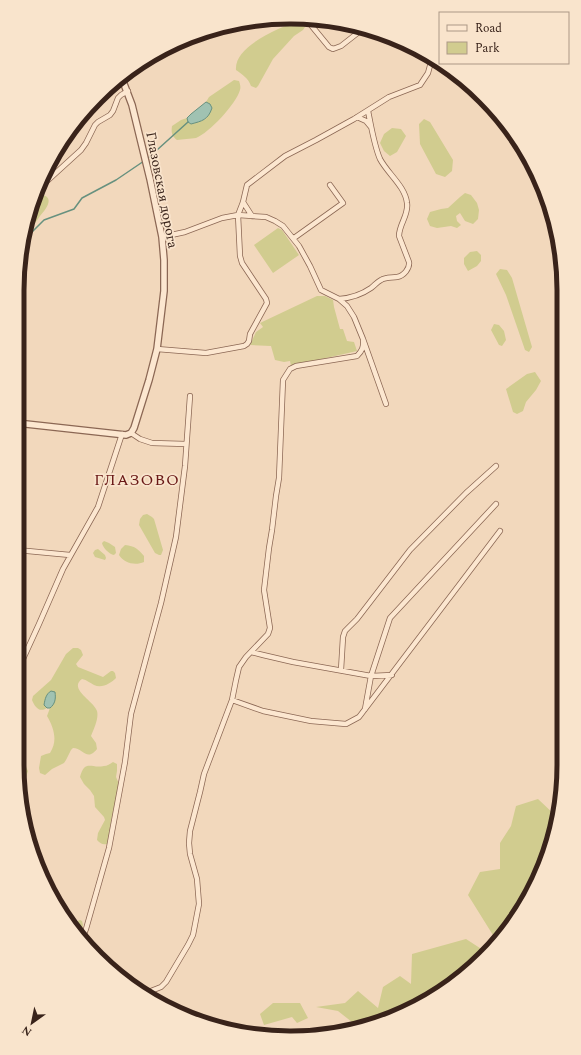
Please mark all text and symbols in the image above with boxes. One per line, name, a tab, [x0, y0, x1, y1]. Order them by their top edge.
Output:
legend	[439, 12, 569, 64]
text: Road	[475, 19, 502, 38]
text: Park	[475, 39, 500, 58]
street label: Глазовская дорога	[140, 130, 184, 250]
district label: ГЛАЗОВО	[94, 468, 180, 492]
north arrow	[12, 1003, 52, 1043]
text: N	[18, 1021, 35, 1041]

